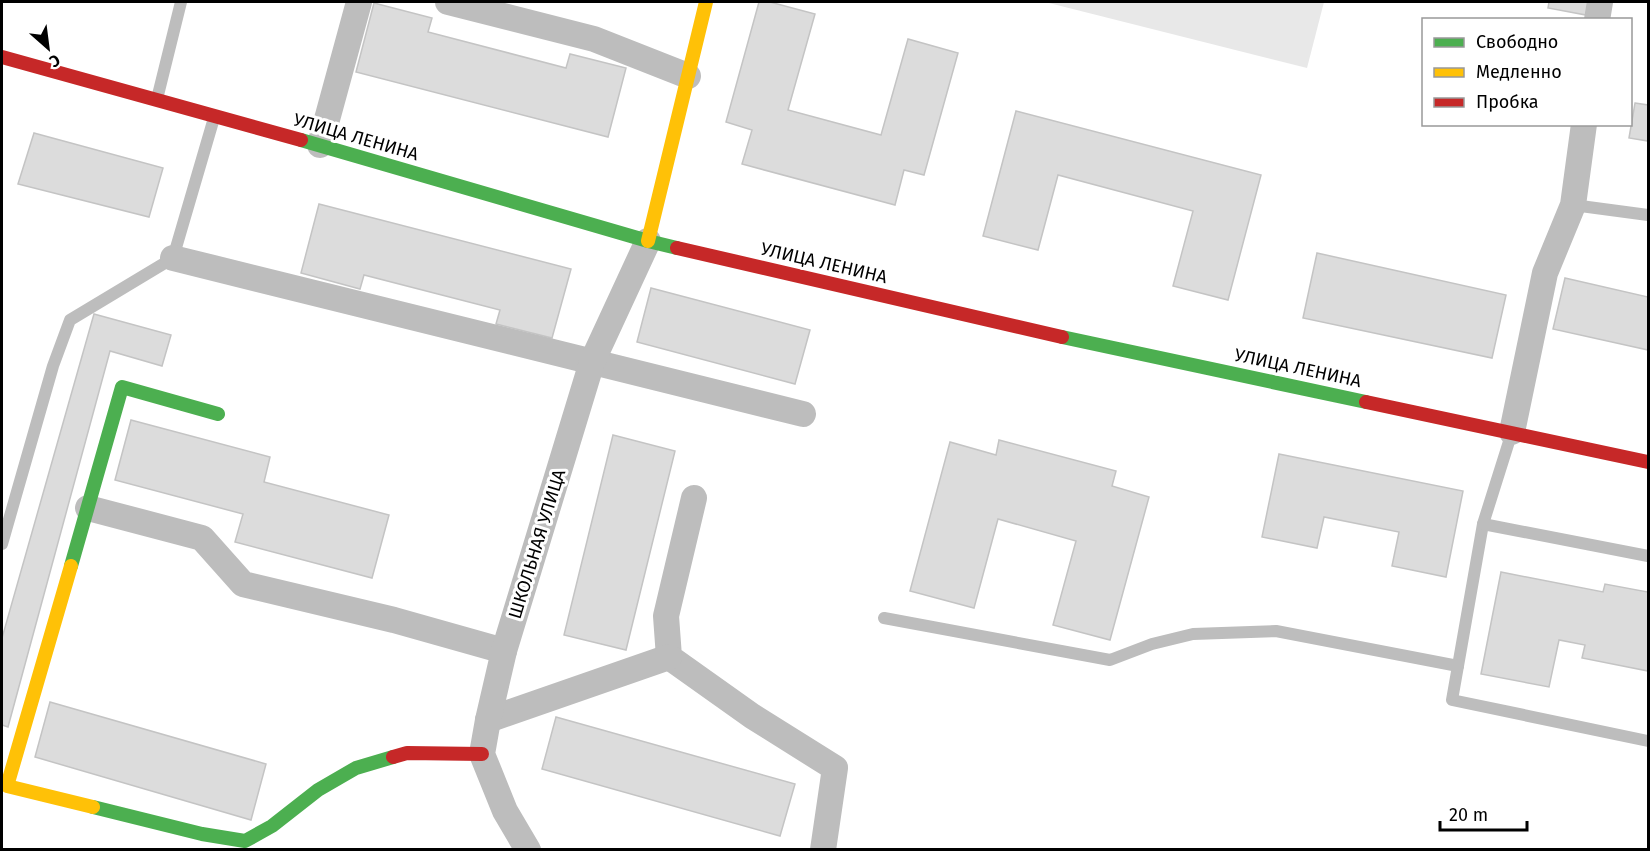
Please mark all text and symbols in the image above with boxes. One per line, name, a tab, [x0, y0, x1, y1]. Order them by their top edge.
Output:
north arrow	[18, 18, 78, 78]
legend	[1422, 18, 1632, 126]
text: Свободно	[1476, 31, 1558, 53]
text: С	[46, 50, 63, 72]
text: Медленно	[1476, 61, 1562, 83]
text: Пробка	[1476, 91, 1539, 113]
street label: УЛИЦА ЛЕНИНА	[291, 109, 422, 166]
street label: УЛИЦА ЛЕНИНА	[759, 238, 890, 288]
street label: УЛИЦА ЛЕНИНА	[1233, 344, 1364, 392]
street label: ШКОЛЬНАЯ УЛИЦА	[504, 466, 570, 621]
scale bar	[1440, 794, 1527, 832]
text: 20 m	[1449, 804, 1488, 826]

